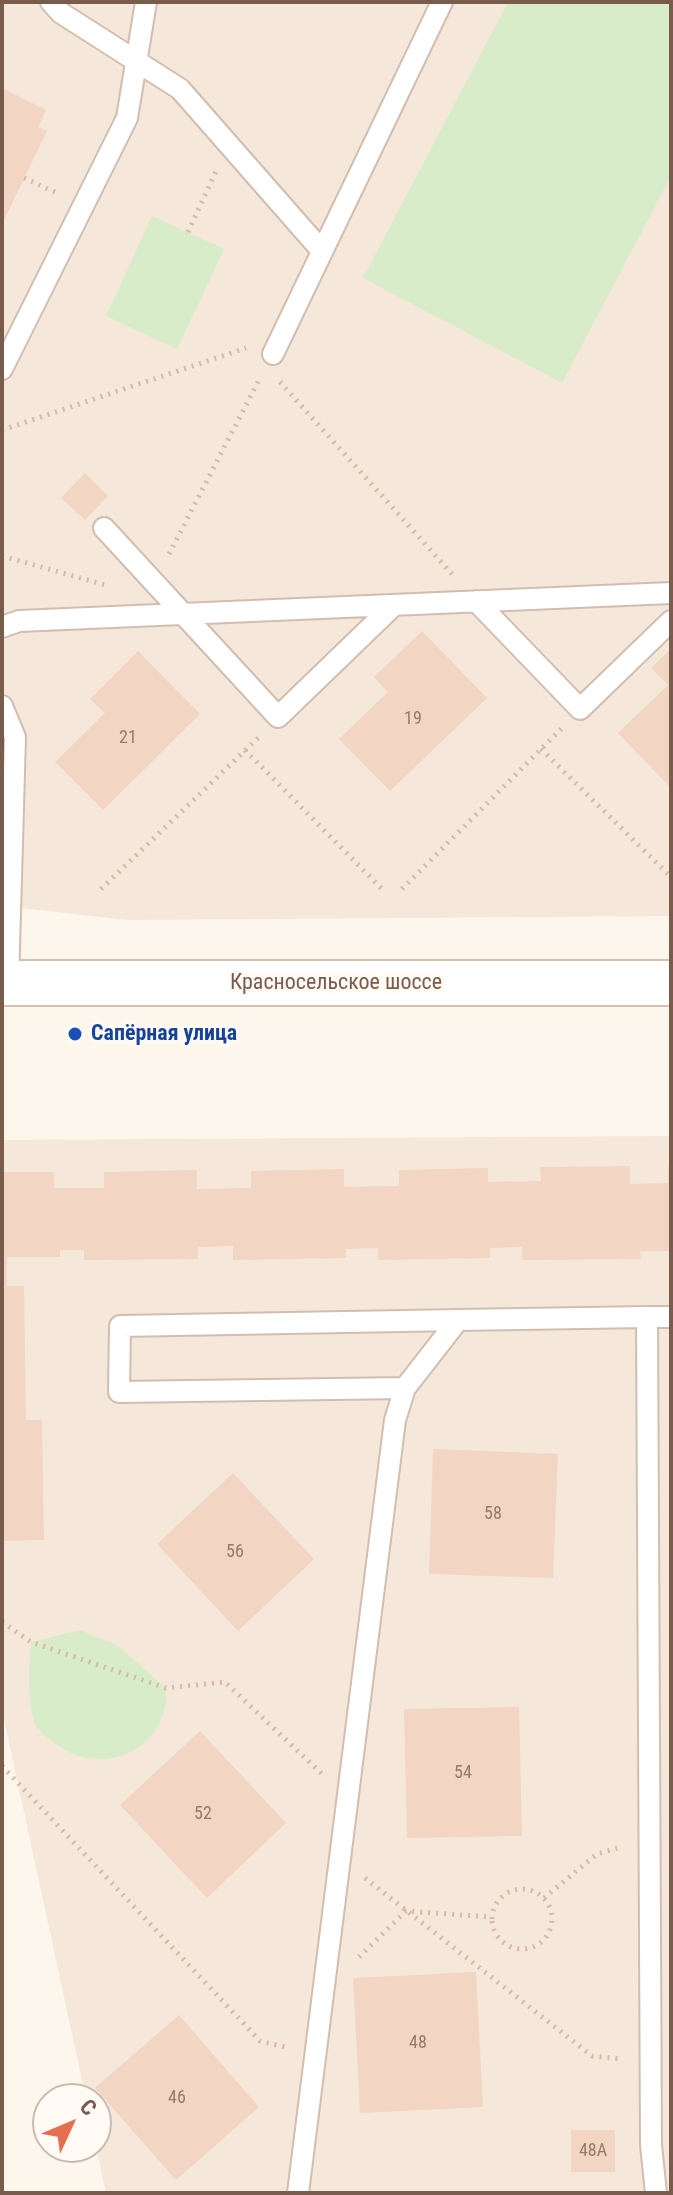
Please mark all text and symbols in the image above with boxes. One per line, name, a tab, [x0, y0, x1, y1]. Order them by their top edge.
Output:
house number: 19	[404, 708, 422, 730]
house number: 21	[119, 727, 137, 749]
street label: Красносельское шоссе	[230, 970, 442, 996]
place label: Сапёрная улица	[91, 1021, 237, 1047]
marker: Сапёрная улица	[66, 1025, 84, 1043]
house number: 58	[484, 1503, 502, 1525]
house number: 56	[226, 1541, 244, 1563]
house number: 54	[454, 1762, 472, 1784]
house number: 52	[194, 1803, 212, 1825]
house number: 48	[409, 2032, 427, 2054]
north arrow	[32, 2083, 112, 2163]
house number: 46	[168, 2087, 186, 2109]
text: С	[75, 2094, 102, 2121]
house number: 48А	[579, 2140, 607, 2162]

